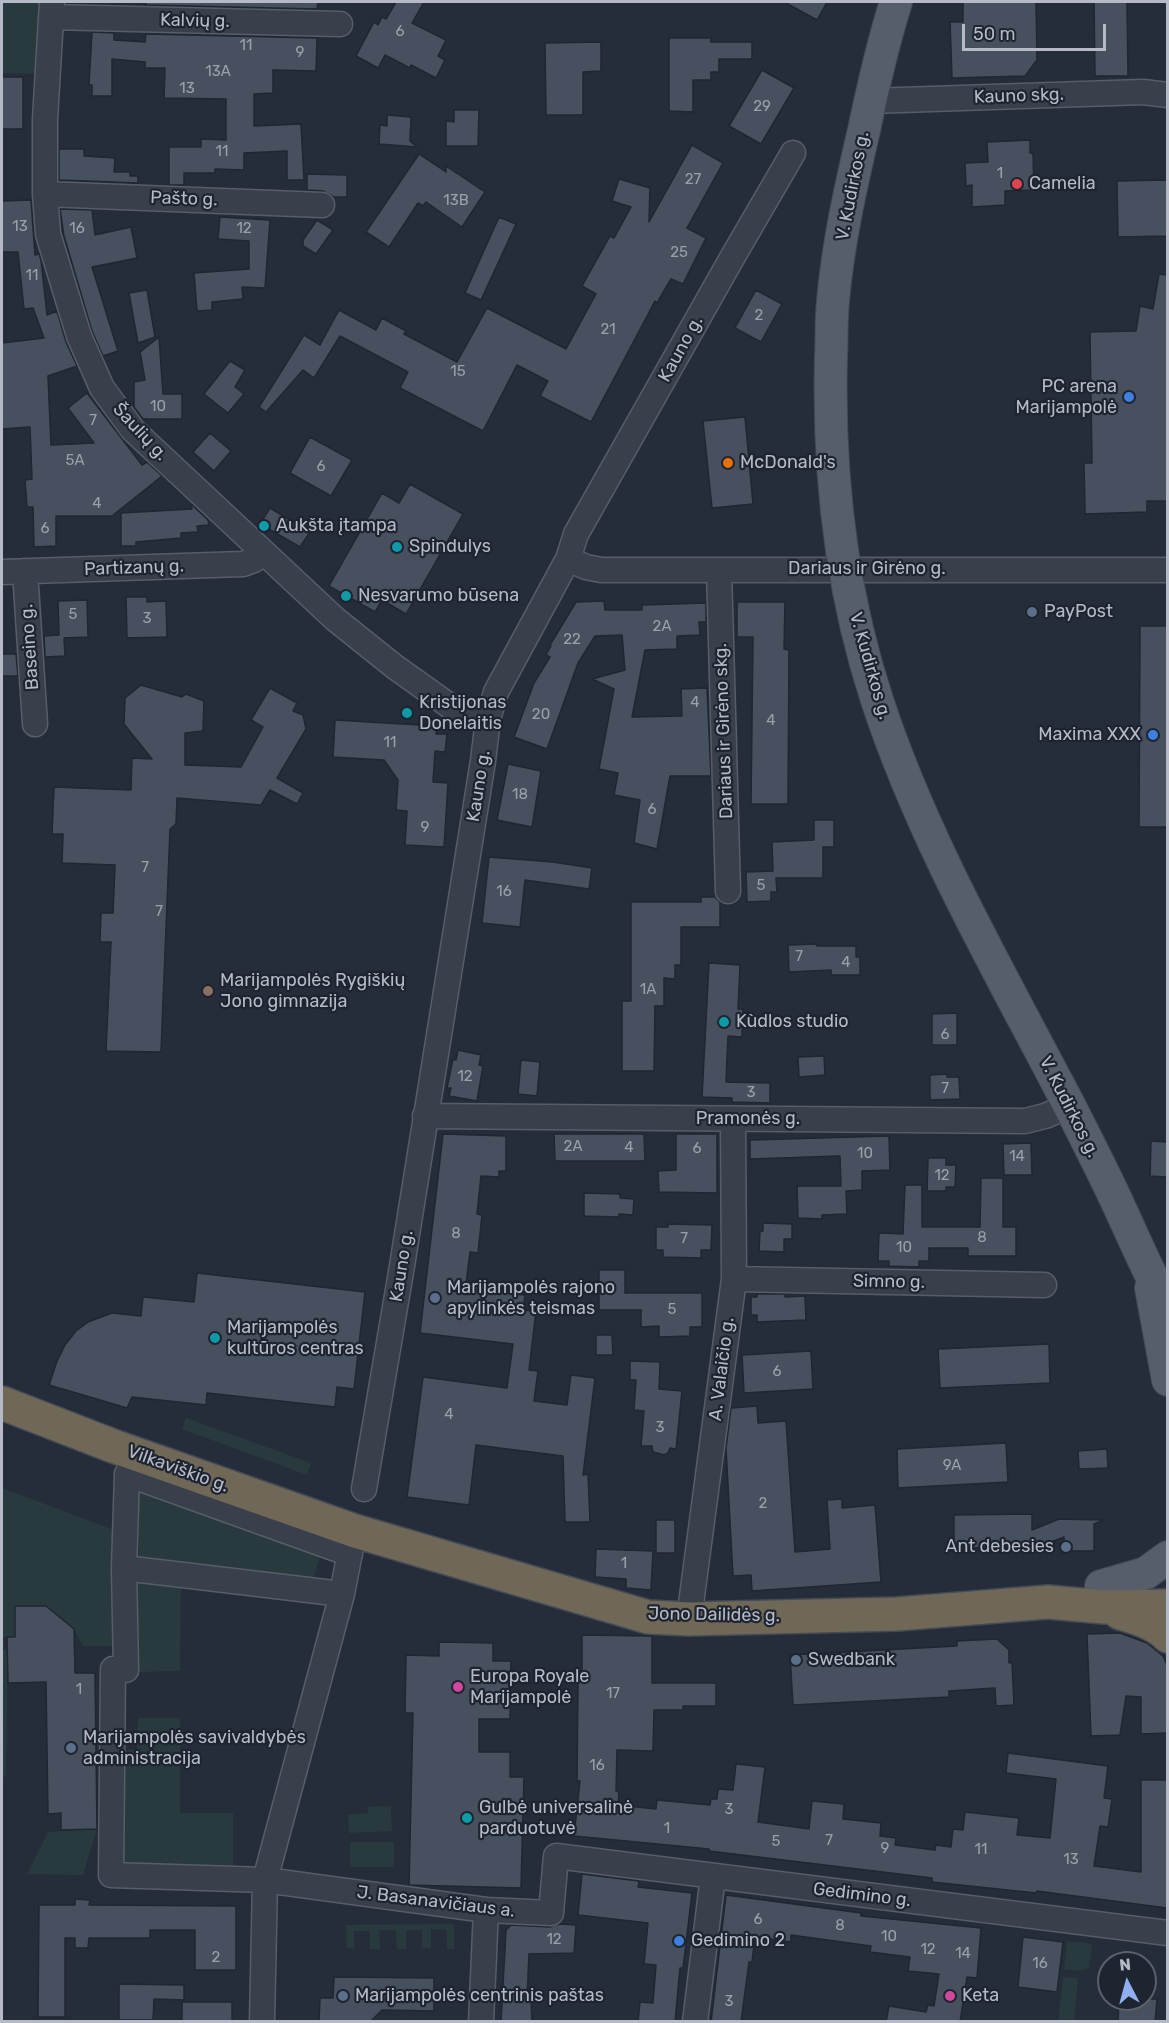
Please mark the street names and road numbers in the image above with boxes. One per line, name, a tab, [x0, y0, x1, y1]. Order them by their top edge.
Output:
street label: Kalvių g.	[160, 10, 230, 32]
street label: Kauno skg.	[973, 84, 1065, 108]
street label: V. Kudirkos g.	[832, 130, 874, 242]
street label: Pašto g.	[150, 187, 218, 211]
street label: Kauno g.	[654, 312, 708, 386]
street label: Šaulių g.	[108, 399, 172, 465]
street label: Partizanų g.	[84, 555, 184, 581]
street label: Dariaus ir Girėno g.	[788, 558, 946, 580]
street label: Baseino g.	[16, 603, 44, 691]
street label: V. Kudirkos g.	[844, 610, 896, 722]
street label: Dariaus ir Girėno skg.	[710, 643, 738, 819]
street label: Kauno g.	[463, 749, 495, 823]
street label: V. Kudirkos g.	[1034, 1053, 1104, 1161]
street label: Pramonės g.	[696, 1108, 800, 1130]
street label: Kauno g.	[386, 1229, 418, 1303]
street label: Simno g.	[853, 1271, 925, 1293]
street label: A. Valaičio g.	[705, 1316, 739, 1422]
street label: Vilkaviškio g.	[124, 1441, 232, 1497]
street label: Jono Dailidės g.	[648, 1603, 780, 1627]
street label: Gedimino g.	[812, 1878, 912, 1912]
street label: J. Basanavičiaus a.	[356, 1882, 516, 1922]

